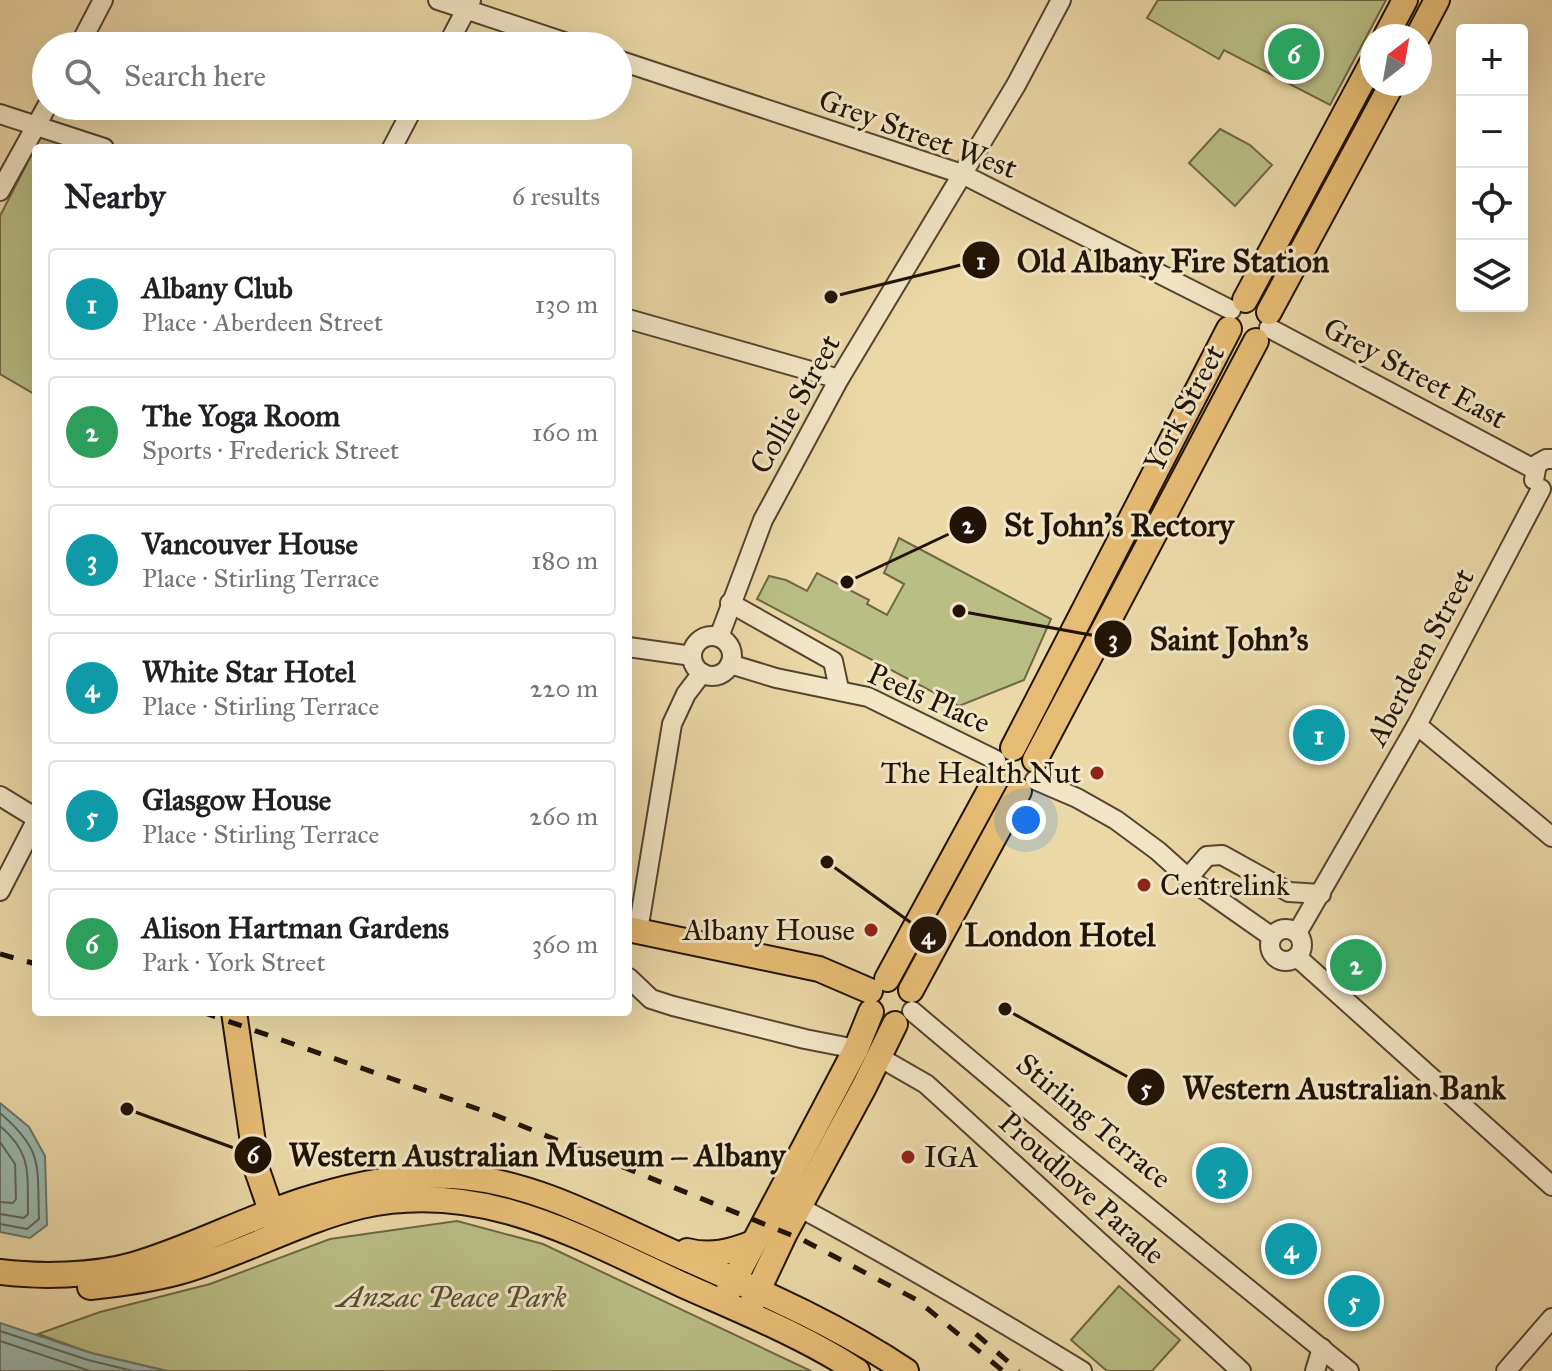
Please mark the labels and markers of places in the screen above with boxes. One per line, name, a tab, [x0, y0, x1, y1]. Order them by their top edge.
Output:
pin: 6	[1268, 24, 1320, 84]
callout: Old Albany Fire Station	[961, 232, 1345, 288]
callout: St John's Rectory	[948, 497, 1250, 553]
callout: Saint John’s	[1093, 611, 1324, 667]
pin: 1	[1293, 705, 1345, 765]
place label: The Health Nut	[881, 755, 1081, 791]
marker: The Health Nut	[1088, 764, 1106, 782]
place label: Centrelink	[1160, 867, 1290, 903]
marker: Centrelink	[1135, 876, 1153, 894]
callout: London Hotel	[908, 907, 1171, 963]
place label: Albany House	[681, 912, 855, 948]
marker: Albany House	[862, 921, 880, 939]
pin: 2	[1330, 935, 1382, 995]
callout: Western Australian Bank	[1126, 1059, 1522, 1115]
callout: Western Australian Museum – Albany	[233, 1127, 802, 1183]
place label: IGA	[924, 1139, 979, 1175]
pin: 3	[1196, 1143, 1248, 1203]
marker: IGA	[899, 1148, 917, 1166]
pin: 4	[1265, 1219, 1317, 1279]
pin: 5	[1328, 1271, 1380, 1331]

